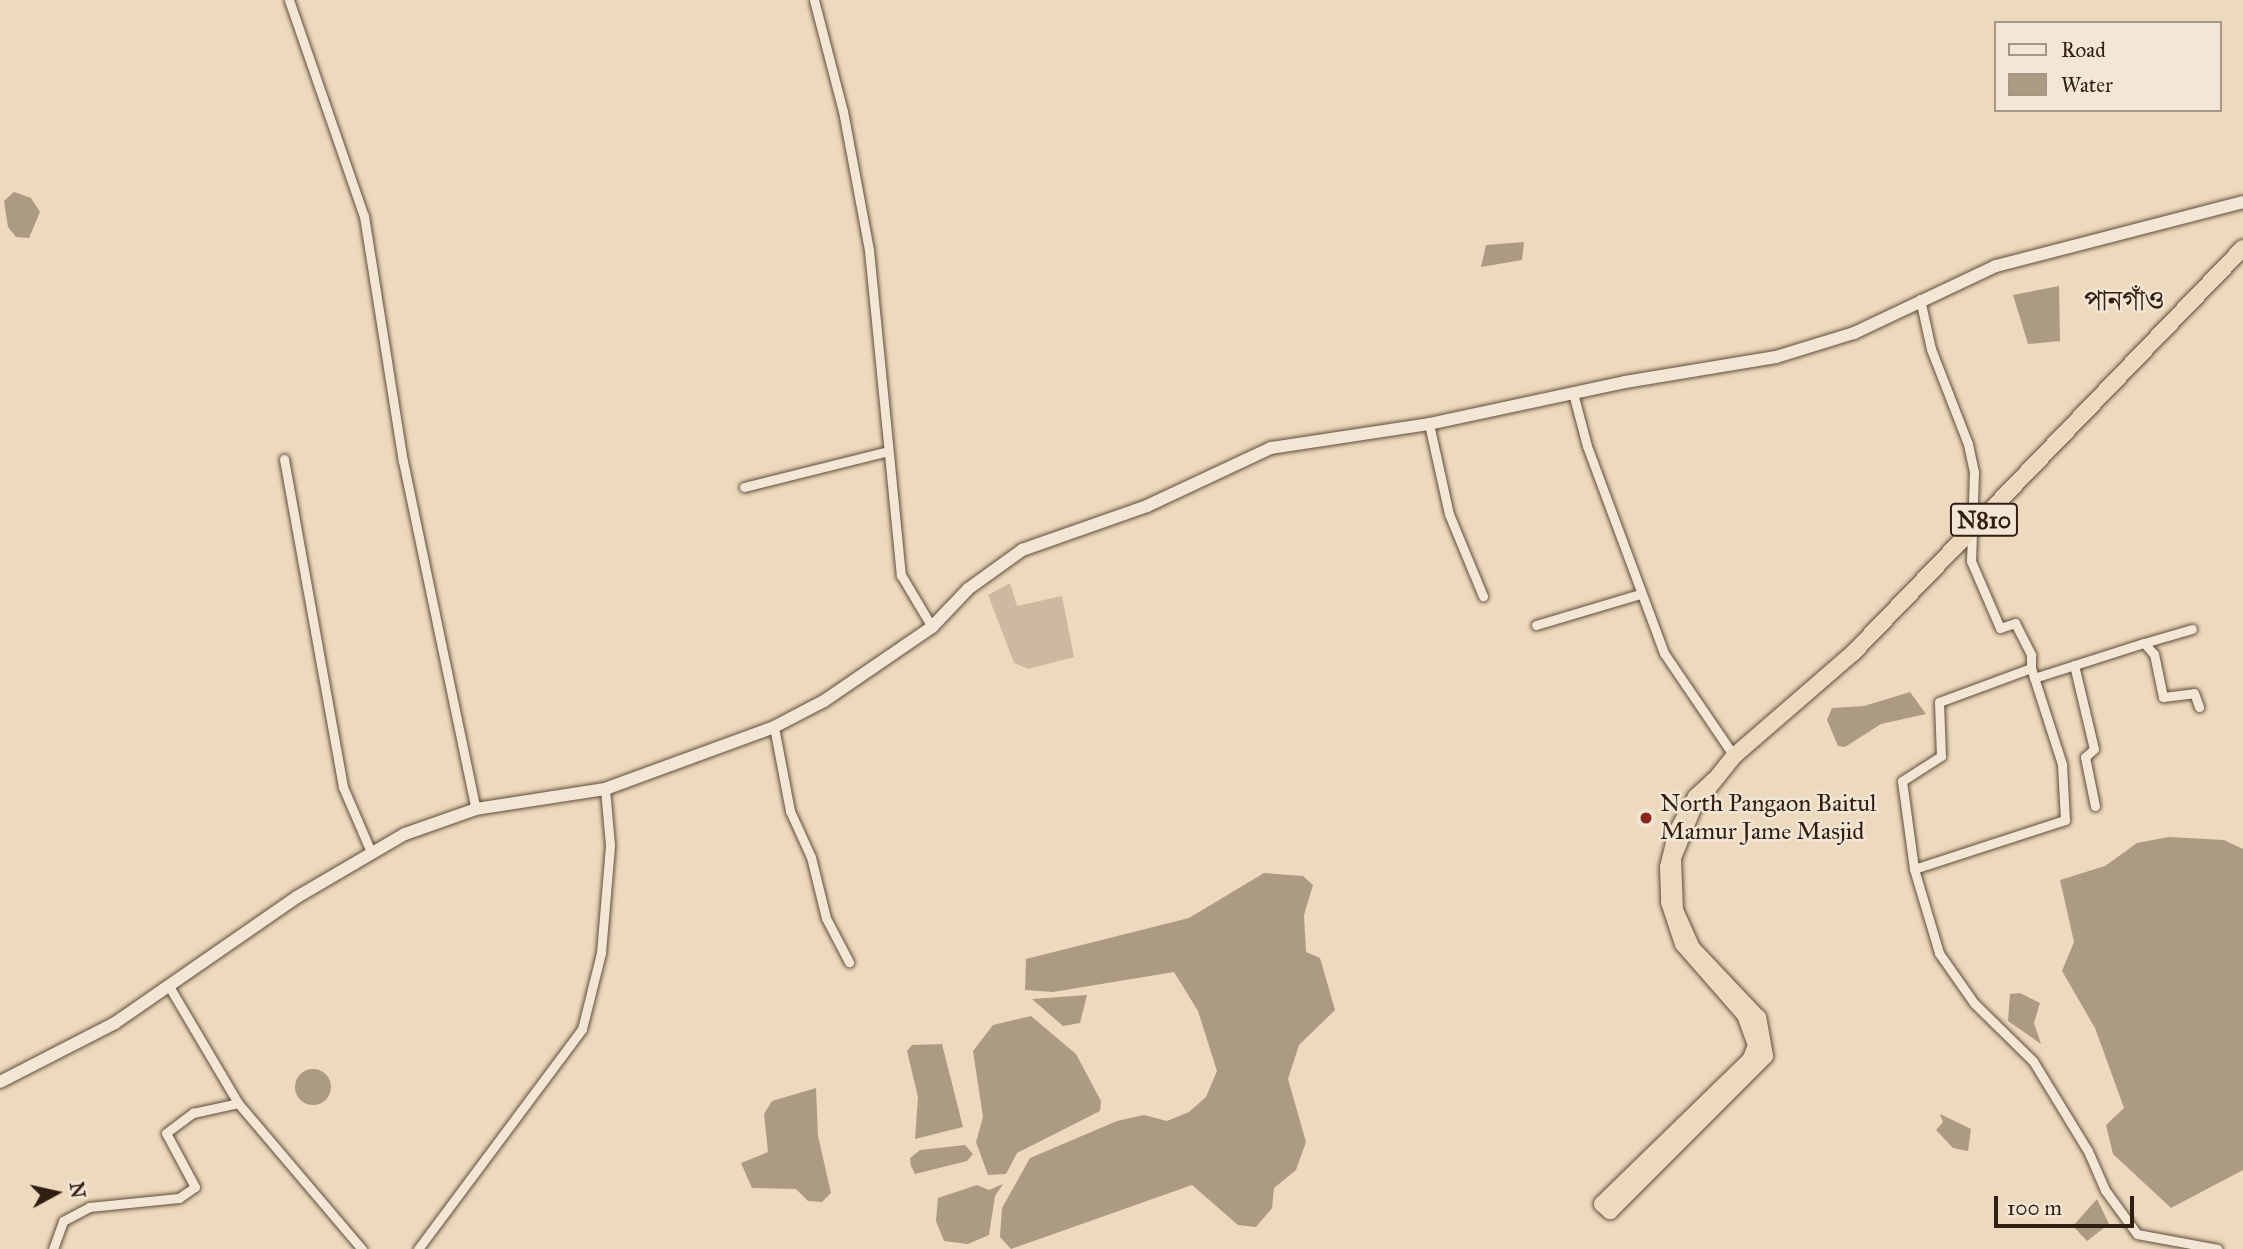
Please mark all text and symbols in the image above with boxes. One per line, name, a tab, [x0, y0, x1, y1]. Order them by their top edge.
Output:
legend	[1994, 21, 2222, 112]
text: Road	[2061, 37, 2106, 63]
text: Water	[2061, 72, 2113, 98]
district label: পানগাঁও	[2084, 284, 2164, 318]
road number: N810	[1949, 500, 2019, 540]
place label: North Pangaon Baitul Mamur Jame Masjid	[1660, 790, 1877, 846]
marker: North Pangaon Baitul Mamur Jame Masjid	[1638, 810, 1654, 826]
north arrow	[21, 1158, 91, 1228]
text: N	[65, 1180, 90, 1200]
scale bar	[1998, 1182, 2138, 1226]
text: 100 m	[2007, 1195, 2062, 1221]

